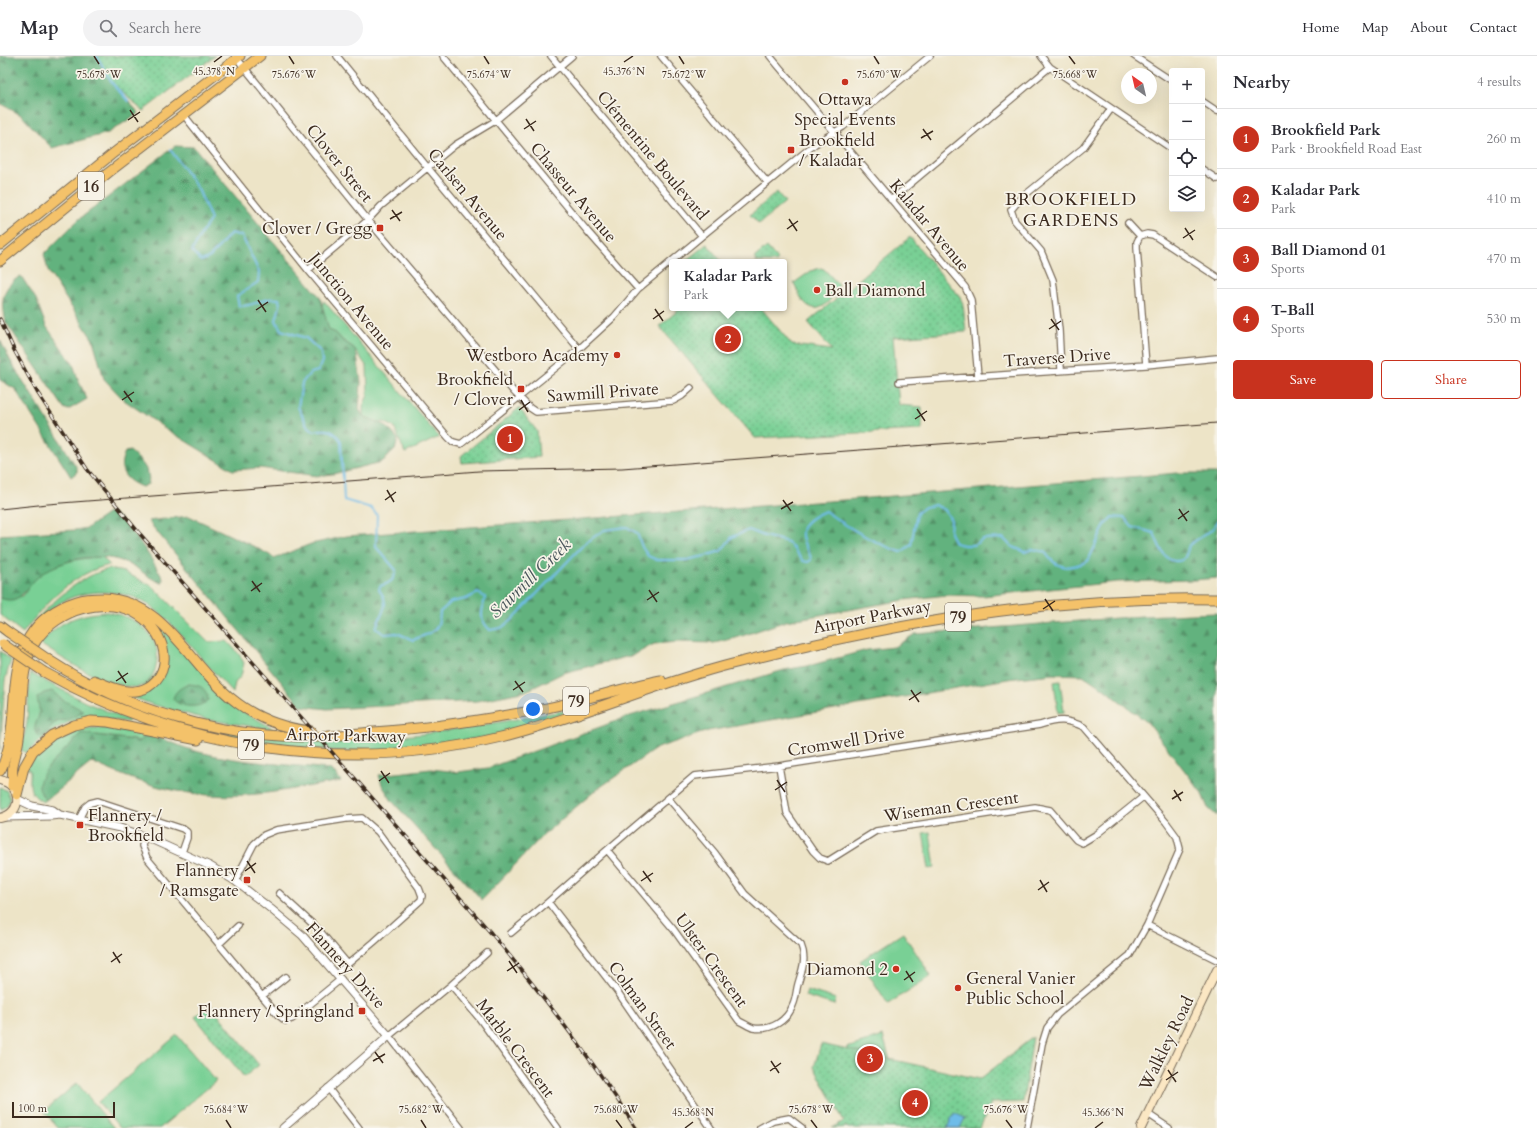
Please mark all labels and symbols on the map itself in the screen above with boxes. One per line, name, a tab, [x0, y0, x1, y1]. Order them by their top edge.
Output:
text: 45.378°N	[193, 65, 235, 79]
text: 45.376°N	[603, 65, 645, 79]
text: 75.678°W	[77, 68, 122, 82]
text: 75.676°W	[272, 68, 317, 82]
text: 75.674°W	[467, 68, 512, 82]
text: 75.672°W	[662, 68, 707, 82]
text: 75.670°W	[857, 68, 902, 82]
text: 75.668°W	[1053, 68, 1098, 82]
north arrow	[1121, 68, 1157, 104]
marker: Ottawa Special Events	[840, 77, 850, 87]
street label: Clémentine Boulevard	[592, 86, 714, 225]
place label: Ottawa Special Events	[794, 88, 896, 131]
street label: Clover Street	[301, 119, 379, 208]
place label: Brookfield / Kaladar	[799, 129, 875, 172]
street label: Chasseur Avenue	[525, 137, 622, 247]
street label: Carlsen Avenue	[422, 143, 513, 245]
marker: Brookfield / Kaladar	[786, 145, 796, 155]
road number: 16	[78, 172, 104, 200]
street label: Kaladar Avenue	[884, 174, 975, 276]
district label: BROOKFIELD GARDENS	[1005, 187, 1137, 233]
place label: Clover / Gregg	[262, 217, 372, 240]
marker: Clover / Gregg	[375, 223, 385, 233]
street label: Junction Avenue	[302, 245, 399, 355]
place label: Ball Diamond	[825, 279, 925, 302]
marker: Ball Diamond	[812, 285, 822, 295]
pin: 2	[715, 324, 741, 354]
street label: Traverse Drive	[1003, 342, 1112, 373]
place label: Westboro Academy	[465, 344, 609, 367]
marker: Westboro Academy	[612, 350, 622, 360]
place label: Brookfield / Clover	[437, 368, 514, 411]
street label: Sawmill Private	[546, 377, 660, 408]
marker: Brookfield / Clover	[516, 384, 526, 394]
pin: 1	[497, 424, 523, 454]
water label: Sawmill Creek	[484, 533, 577, 624]
street label: Airport Parkway	[811, 594, 933, 639]
road number: 79	[945, 603, 971, 631]
road number: 79	[563, 687, 589, 715]
your location	[523, 699, 543, 719]
street label: Cromwell Drive	[786, 721, 906, 762]
street label: Airport Parkway	[286, 723, 406, 748]
road number: 79	[238, 731, 264, 759]
street label: Wiseman Crescent	[881, 786, 1021, 827]
place label: Flannery / Brookfield	[88, 804, 164, 847]
marker: Flannery / Brookfield	[75, 820, 85, 830]
place label: Flannery / Ramsgate	[160, 859, 239, 902]
marker: Flannery / Ramsgate	[242, 875, 252, 885]
street label: Ulster Crescent	[670, 909, 754, 1012]
street label: Flannery Drive	[301, 917, 391, 1014]
street label: Colman Street	[603, 957, 683, 1054]
place label: Diamond 2	[807, 958, 888, 981]
marker: Diamond 2	[891, 964, 901, 974]
place label: General Vanier Public School	[966, 967, 1076, 1010]
marker: General Vanier Public School	[953, 983, 963, 993]
street label: Walkley Road	[1133, 992, 1199, 1095]
street label: Marble Crescent	[471, 994, 561, 1103]
place label: Flannery / Springland	[198, 1000, 354, 1023]
marker: Flannery / Springland	[357, 1006, 367, 1016]
pin: 3	[857, 1044, 883, 1074]
pin: 4	[902, 1088, 928, 1118]
scale bar	[12, 1100, 115, 1119]
text: 75.684°W	[204, 1103, 249, 1117]
text: 75.682°W	[399, 1103, 444, 1117]
text: 75.680°W	[594, 1103, 639, 1117]
text: 75.678°W	[789, 1103, 834, 1117]
text: 75.676°W	[984, 1103, 1029, 1117]
text: 45.368°N	[672, 1106, 714, 1120]
text: 45.366°N	[1082, 1106, 1124, 1120]

